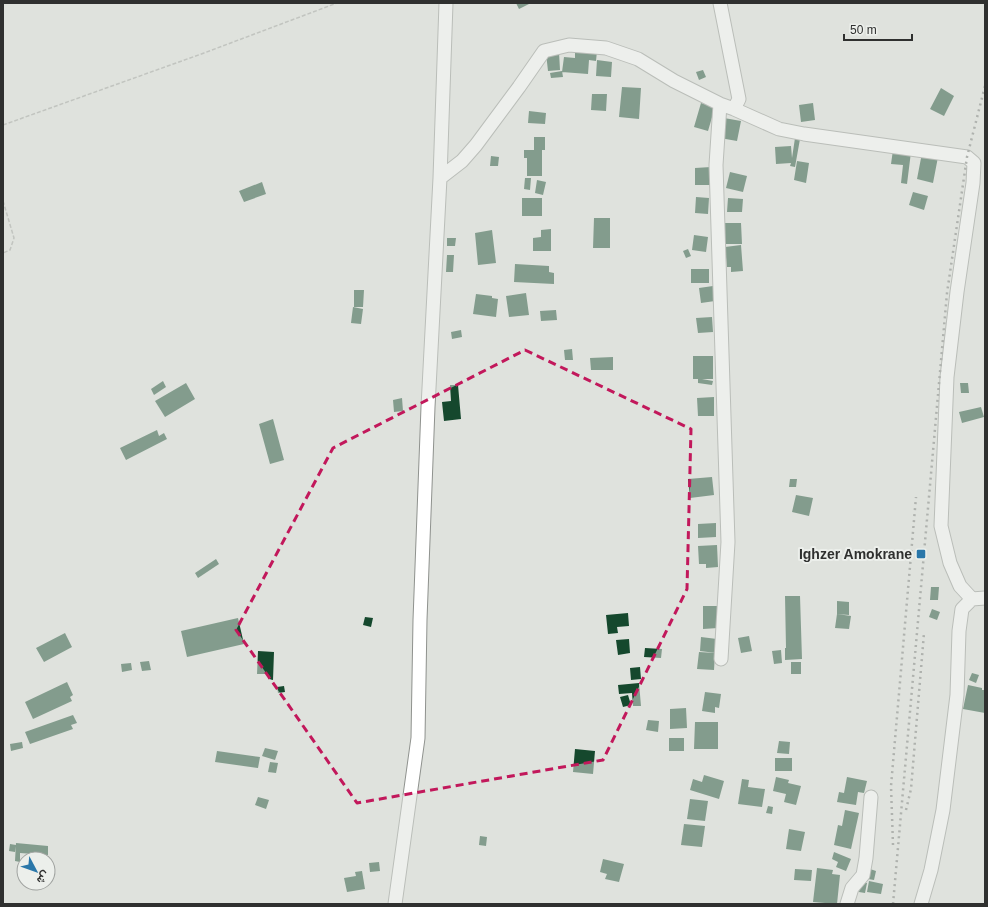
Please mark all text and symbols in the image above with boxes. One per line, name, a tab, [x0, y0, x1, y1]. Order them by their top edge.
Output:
scale bar	[844, 16, 912, 42]
text: 50 m	[850, 23, 877, 37]
place label: Ighzer Amokrane	[799, 546, 912, 562]
marker: Ighzer Amokrane	[915, 548, 927, 560]
north arrow	[16, 851, 56, 891]
text: ش	[34, 868, 52, 886]

